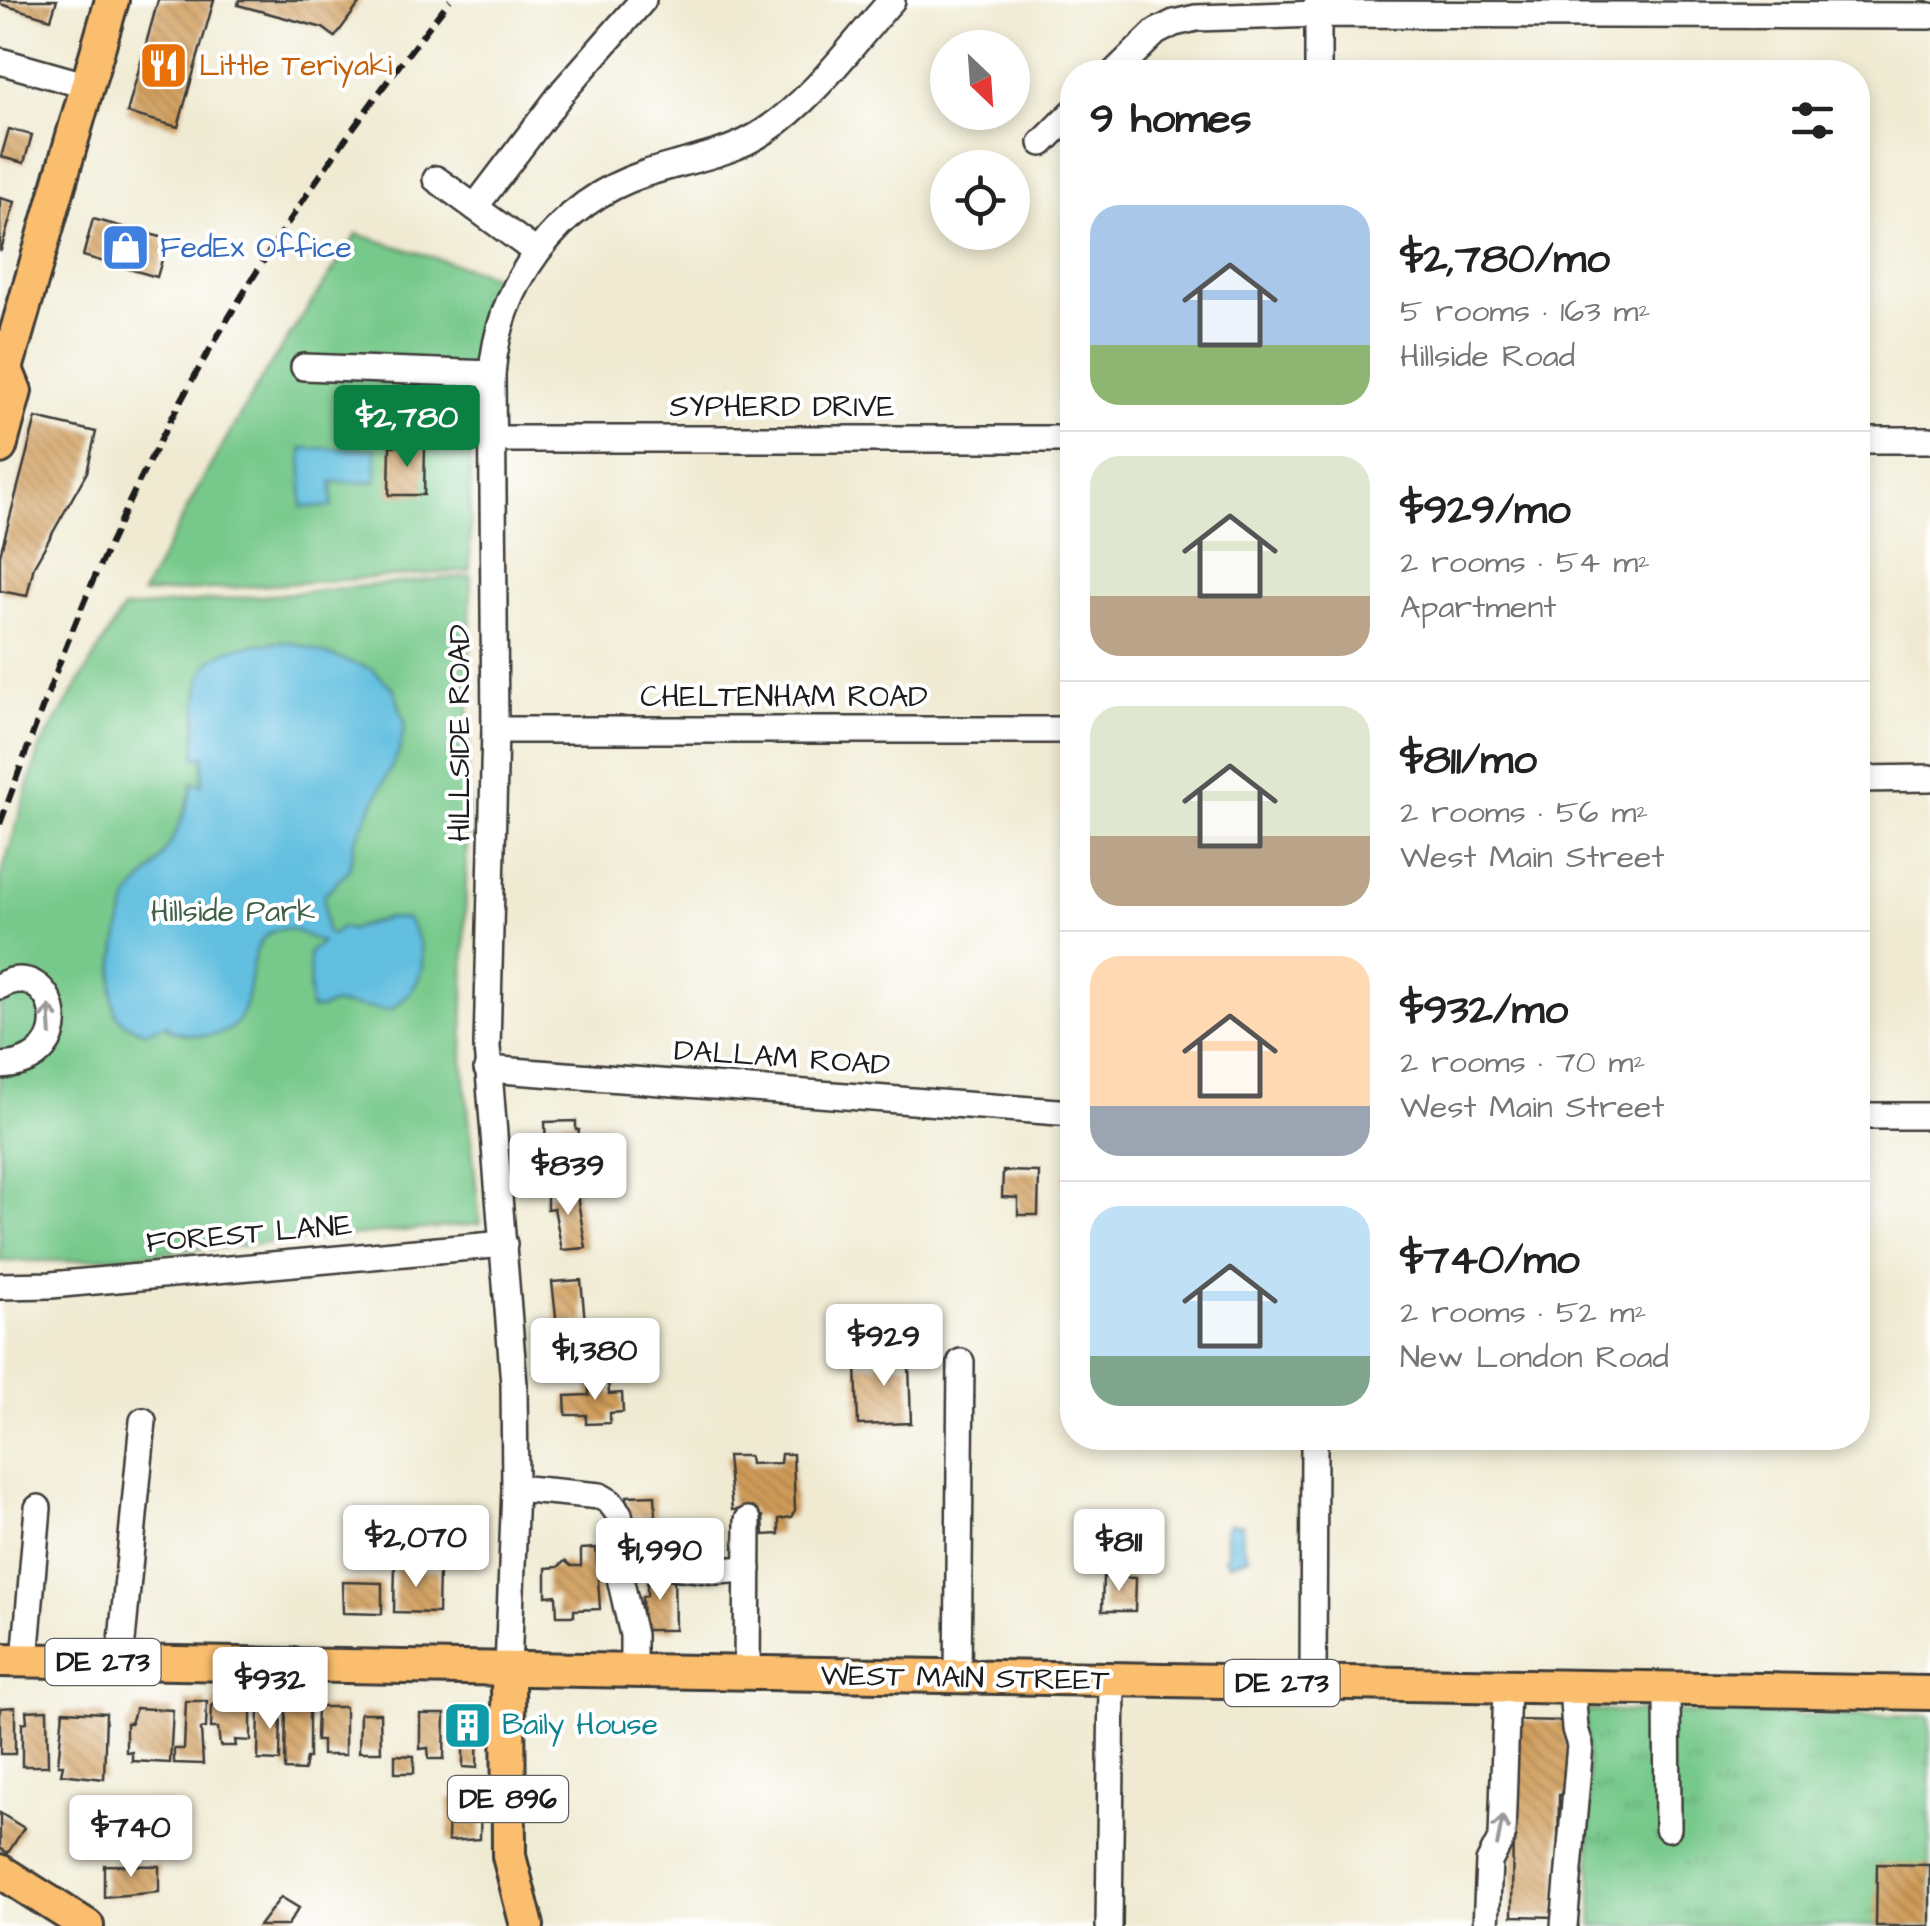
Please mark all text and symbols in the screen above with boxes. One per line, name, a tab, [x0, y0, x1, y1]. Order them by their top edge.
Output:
north arrow	[930, 30, 1030, 130]
map controls	[930, 30, 1030, 250]
restaurant icon: Little Teriyaki	[138, 40, 190, 92]
place label: Little Teriyaki	[199, 45, 393, 88]
text: 9 homes	[1090, 91, 1252, 149]
icon: filters	[1785, 93, 1840, 148]
button: locate	[930, 150, 1030, 250]
shop icon: FedEx Office	[99, 222, 151, 274]
place label: FedEx Office	[160, 227, 352, 269]
text: $2,780/mo	[1400, 231, 1610, 289]
icon: home	[1170, 245, 1290, 365]
text: 5 rooms · 163 m²	[1400, 289, 1650, 334]
text: Hillside Road	[1400, 334, 1575, 379]
pin: $2,780	[326, 385, 488, 470]
street label: SYPHERD DRIVE	[669, 386, 895, 428]
text: $2,780	[356, 395, 458, 440]
text: $929/mo	[1400, 482, 1571, 540]
icon: home	[1170, 496, 1290, 616]
text: 2 rooms · 54 m²	[1400, 540, 1650, 585]
text: Apartment	[1400, 585, 1556, 630]
street label: HILLSIDE ROAD	[439, 624, 481, 842]
street label: CHELTENHAM ROAD	[640, 676, 928, 718]
text: $811/mo	[1400, 732, 1537, 790]
icon: home	[1170, 746, 1290, 866]
text: 2 rooms · 56 m²	[1400, 790, 1648, 835]
text: West Main Street	[1400, 835, 1664, 880]
park label: Hillside Park	[151, 891, 315, 933]
text: $932/mo	[1400, 982, 1568, 1040]
icon: home	[1170, 996, 1290, 1116]
one-way arrow	[40, 1004, 59, 1037]
street label: DALLAM ROAD	[673, 1030, 891, 1086]
text: 2 rooms · 70 m²	[1400, 1040, 1645, 1085]
text: West Main Street	[1400, 1085, 1664, 1130]
pin: $839	[509, 1133, 627, 1218]
text: $839	[531, 1143, 605, 1188]
street label: FOREST LANE	[144, 1204, 354, 1264]
text: $740/mo	[1400, 1232, 1580, 1290]
icon: home	[1170, 1246, 1290, 1366]
text: 2 rooms · 52 m²	[1400, 1290, 1647, 1335]
pin: $929	[825, 1304, 943, 1389]
text: $929	[848, 1314, 920, 1359]
pin: $1,380	[514, 1318, 676, 1403]
text: $1,380	[553, 1328, 637, 1373]
text: New London Road	[1400, 1335, 1669, 1380]
pin: $2,070	[335, 1505, 497, 1590]
pin: $811	[1060, 1509, 1178, 1594]
text: $2,070	[365, 1515, 467, 1560]
pin: $1,990	[579, 1518, 741, 1603]
text: $811	[1096, 1519, 1142, 1564]
text: $1,990	[618, 1528, 702, 1573]
road number: DE 273	[46, 1639, 160, 1685]
pin: $932	[211, 1647, 329, 1732]
street label: WEST MAIN STREET	[820, 1654, 1110, 1702]
text: $932	[235, 1657, 305, 1702]
road number: DE 273	[1224, 1660, 1340, 1706]
building icon: Baily House	[441, 1699, 493, 1751]
place label: Baily House	[502, 1704, 658, 1747]
road number: DE 896	[448, 1776, 568, 1822]
pin: $740	[72, 1795, 190, 1880]
text: $740	[91, 1805, 171, 1850]
one-way arrow	[1491, 1816, 1510, 1848]

